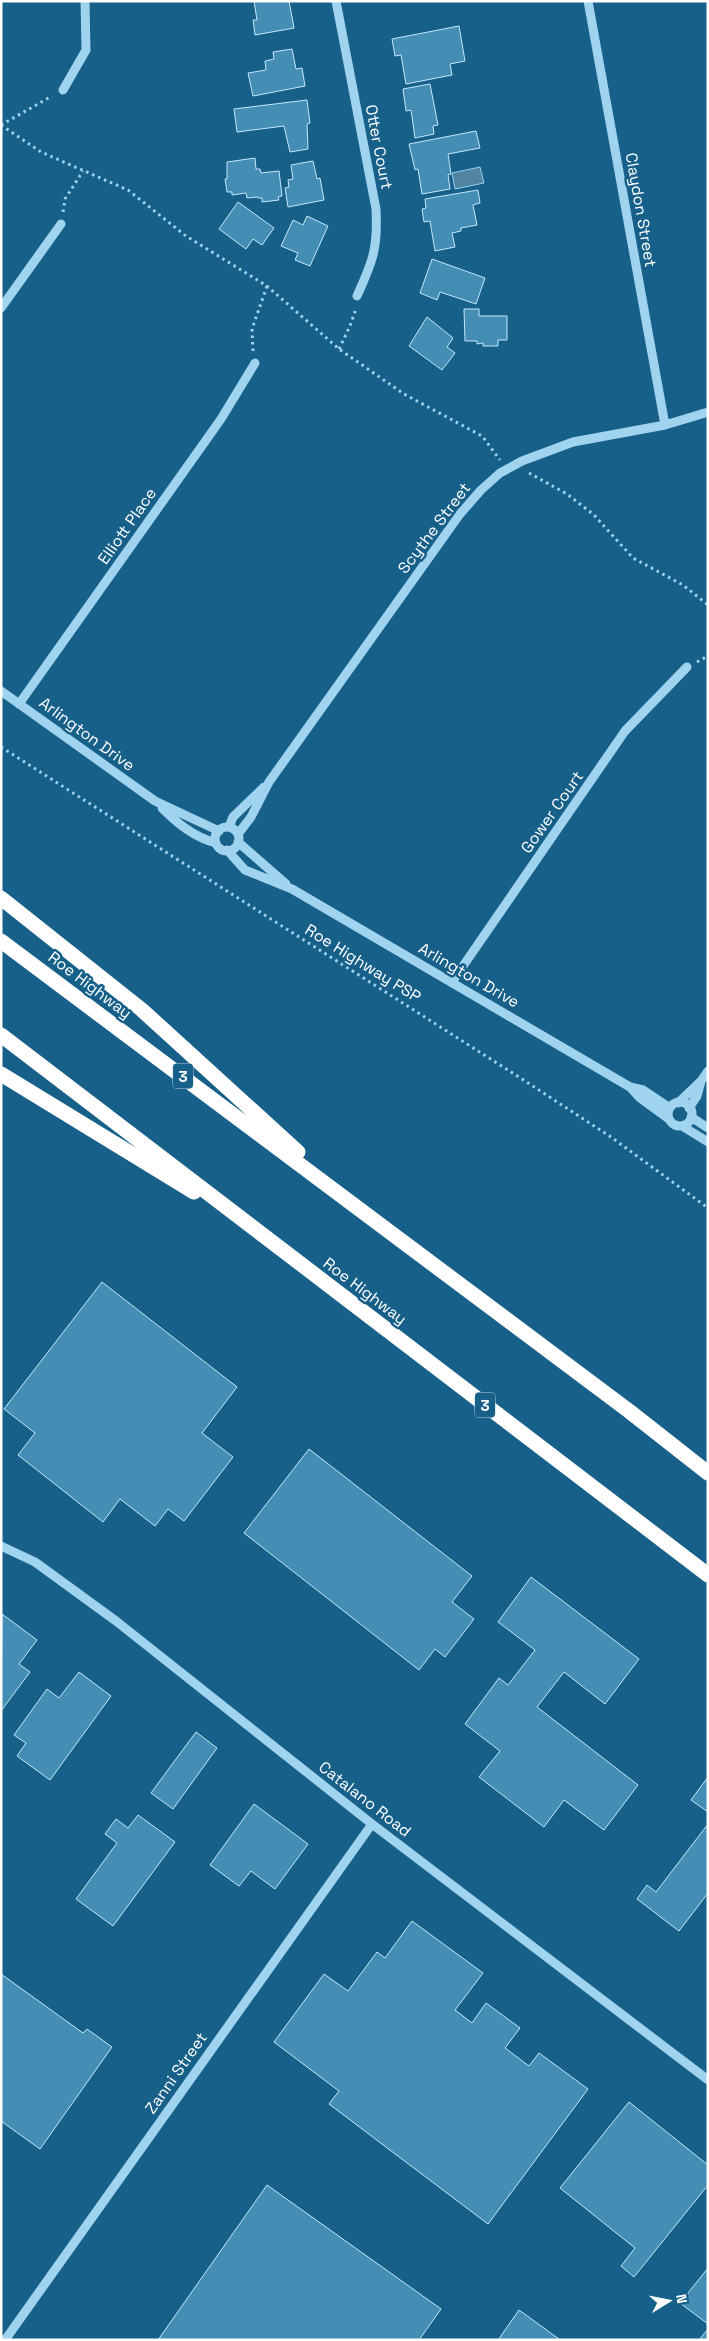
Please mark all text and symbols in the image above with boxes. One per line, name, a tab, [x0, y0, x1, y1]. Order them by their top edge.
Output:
street label: Otter Court	[360, 103, 398, 191]
street label: Claydon Street	[621, 151, 661, 269]
street label: Scythe Street	[393, 478, 475, 578]
street label: Elliott Place	[93, 484, 161, 568]
street label: Arlington Drive	[35, 692, 139, 776]
street label: Gower Court	[516, 767, 588, 857]
street label: Roe Highway PSP	[301, 919, 425, 1007]
street label: Arlington Drive	[415, 938, 523, 1012]
street label: Roe Highway	[44, 947, 136, 1023]
road number: 3	[173, 1064, 193, 1088]
street label: Roe Highway	[319, 1253, 411, 1329]
road number: 3	[475, 1392, 495, 1418]
street label: Catalano Road	[315, 1756, 415, 1842]
street label: Zanni Street	[140, 2028, 212, 2118]
north arrow	[644, 2276, 694, 2326]
text: N	[672, 2293, 691, 2305]

